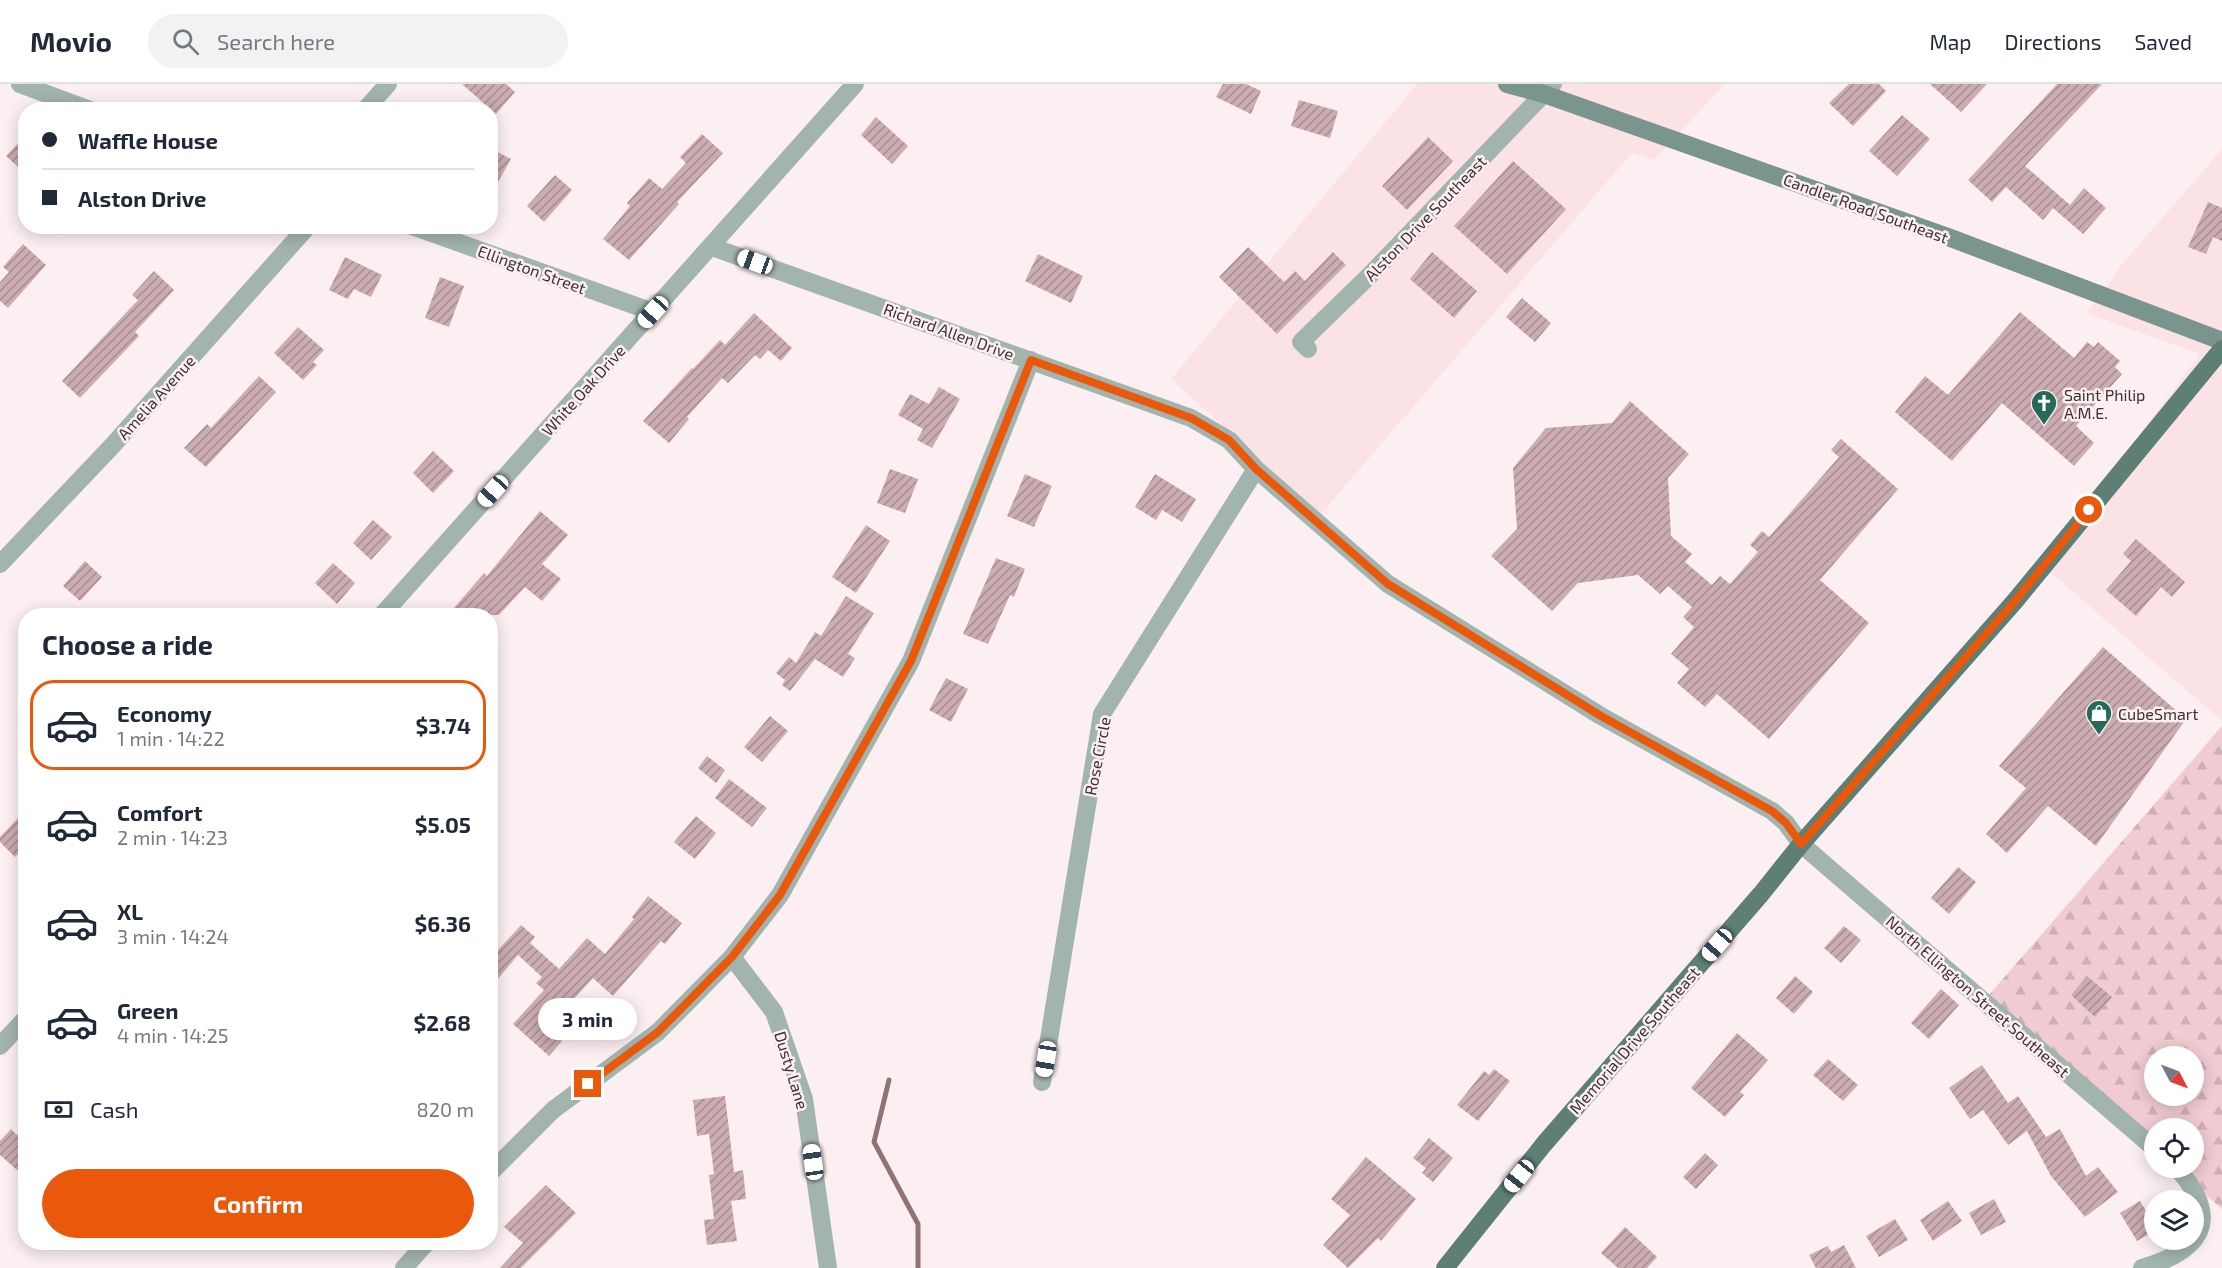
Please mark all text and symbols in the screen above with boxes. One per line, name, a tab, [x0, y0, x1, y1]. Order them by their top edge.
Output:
search box	[148, 14, 568, 68]
text: Movio	[30, 24, 112, 58]
icon: search	[169, 25, 202, 58]
text: Search here	[217, 28, 335, 54]
text: Map	[1929, 29, 1972, 54]
text: Directions	[2005, 29, 2101, 54]
text: Saved	[2134, 29, 2192, 54]
text: Waffle House	[78, 127, 218, 153]
street label: Alston Drive Southeast	[1360, 151, 1490, 285]
street label: Candler Road Southeast	[1781, 169, 1951, 247]
text: Alston Drive	[78, 185, 206, 211]
street label: Ellington Street	[476, 241, 588, 297]
car	[735, 247, 775, 277]
car	[634, 293, 672, 331]
street label: Richard Allen Drive	[881, 299, 1017, 363]
street label: White Oak Drive	[537, 341, 629, 439]
street label: Amelia Avenue	[113, 351, 199, 443]
place label: Saint Philip A.M.E.	[2064, 385, 2145, 422]
church icon: Saint Philip A.M.E.	[2029, 388, 2059, 426]
car	[474, 472, 512, 510]
route start	[2075, 496, 2102, 523]
text: Choose a ride	[42, 628, 213, 660]
icon: car	[45, 698, 99, 752]
shop icon: CubeSmart	[2084, 698, 2114, 736]
text: Economy	[117, 700, 212, 726]
place label: CubeSmart	[2118, 704, 2198, 723]
text: $3.74	[415, 712, 471, 738]
street label: Rose Circle	[1080, 715, 1114, 797]
text: 1 min · 14:22	[117, 726, 225, 750]
icon: car	[45, 797, 99, 851]
text: Comfort	[117, 799, 202, 825]
text: $5.05	[415, 811, 471, 837]
text: 2 min · 14:23	[117, 825, 228, 849]
icon: car	[45, 896, 99, 950]
text: XL	[117, 898, 143, 924]
text: $6.36	[414, 910, 471, 936]
street label: North Ellington Street Southeast	[1882, 911, 2074, 1081]
text: 3 min · 14:24	[117, 924, 229, 948]
car	[1698, 926, 1736, 964]
street label: Memorial Drive Southeast	[1565, 963, 1703, 1117]
icon: car	[45, 995, 99, 1049]
text: Green	[117, 997, 179, 1023]
callout: 3 min	[538, 997, 638, 1039]
text: 3 min	[562, 1007, 613, 1031]
text: $2.68	[413, 1009, 471, 1035]
text: 4 min · 14:25	[117, 1023, 228, 1047]
street label: Dusty Lane	[771, 1029, 813, 1111]
car	[1034, 1040, 1058, 1078]
north arrow	[2144, 1046, 2204, 1106]
map controls	[2144, 1046, 2204, 1250]
route end	[574, 1070, 601, 1097]
icon: cash	[42, 1093, 75, 1126]
text: Cash	[90, 1096, 139, 1122]
text: 820 m	[417, 1097, 474, 1121]
button: locate	[2144, 1118, 2204, 1178]
car	[802, 1143, 824, 1181]
car	[1501, 1156, 1537, 1196]
button: Confirm	[42, 1169, 474, 1238]
button: layers	[2144, 1190, 2204, 1250]

